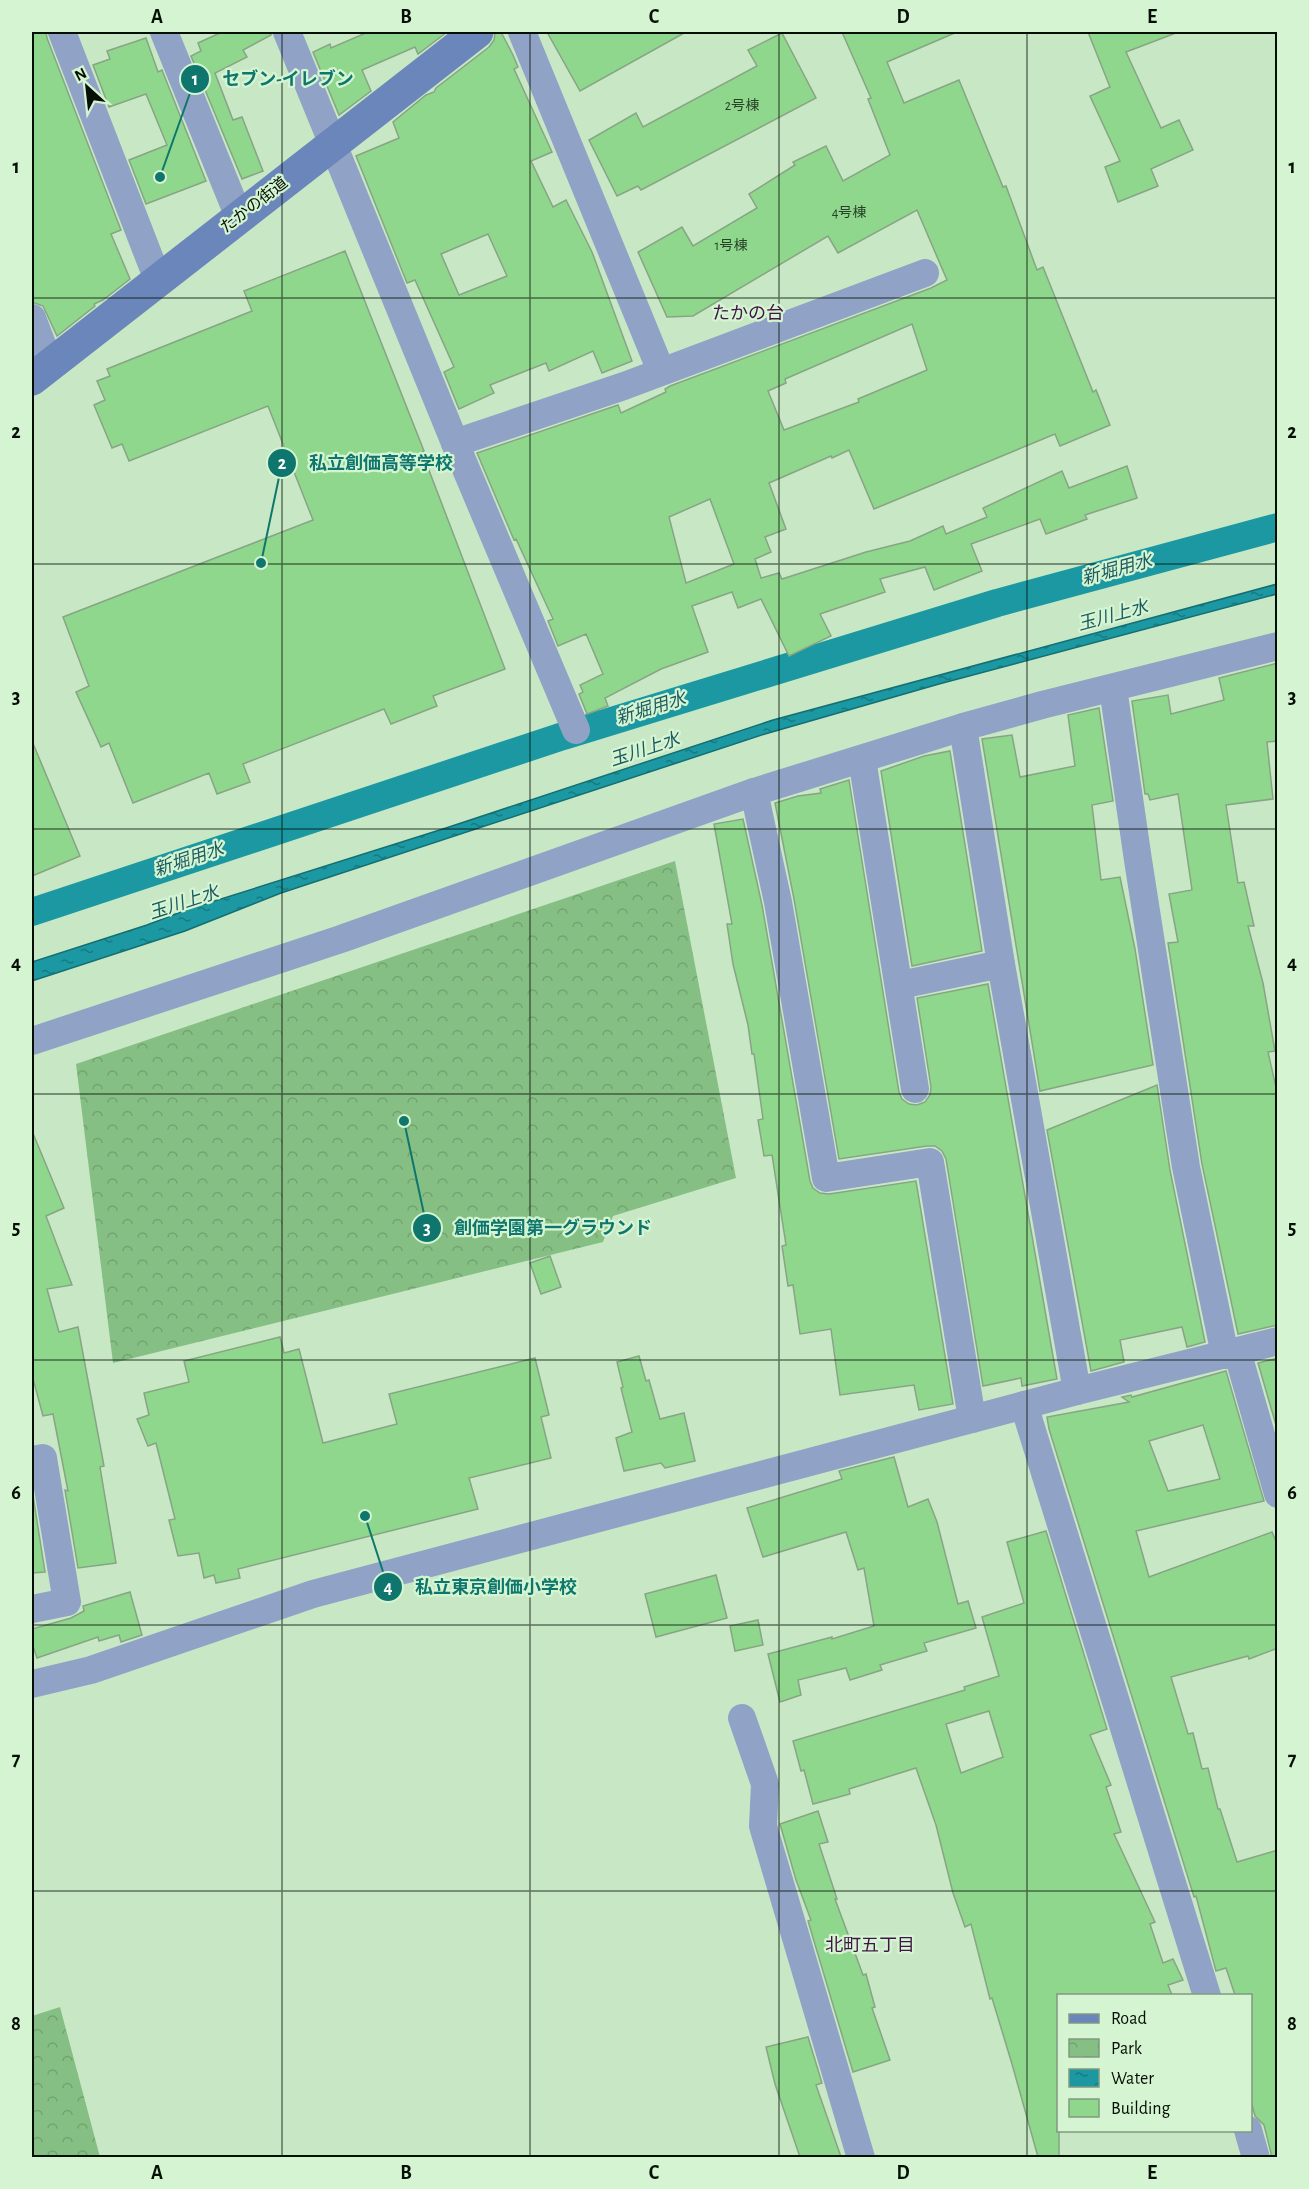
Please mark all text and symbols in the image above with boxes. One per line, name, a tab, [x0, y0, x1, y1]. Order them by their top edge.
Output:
text: A	[151, 7, 163, 27]
text: B	[400, 7, 412, 27]
text: C	[649, 7, 660, 27]
text: D	[896, 7, 910, 27]
text: E	[1147, 7, 1157, 27]
north arrow	[57, 57, 117, 117]
callout: セブン-イレブン	[180, 61, 366, 97]
text: N	[72, 65, 89, 84]
text: セブン-イレブン	[222, 69, 354, 89]
text: 1	[192, 71, 198, 89]
house number: 2号棟	[725, 97, 759, 113]
text: 1	[12, 157, 20, 177]
text: 1	[1288, 157, 1296, 177]
street label: たかの街道	[217, 173, 290, 236]
house number: 4号棟	[832, 204, 866, 220]
house number: 1号棟	[715, 237, 747, 253]
district label: たかの台	[712, 303, 784, 323]
text: 2	[11, 422, 21, 442]
text: 2	[1287, 422, 1297, 442]
callout: 私立創価高等学校	[267, 445, 465, 481]
text: 私立創価高等学校	[309, 453, 453, 473]
text: 2	[278, 455, 287, 473]
water label: 新堀用水	[1079, 550, 1156, 588]
water label: 玉川上水	[1075, 596, 1152, 634]
text: 3	[12, 687, 20, 707]
water label: 新堀用水	[613, 687, 690, 728]
text: 3	[1288, 687, 1296, 707]
water label: 玉川上水	[607, 728, 684, 770]
water label: 新堀用水	[151, 838, 228, 880]
water label: 玉川上水	[146, 881, 223, 923]
text: 4	[11, 953, 21, 973]
text: 4	[1287, 953, 1297, 973]
callout: 創価学園第一グラウンド	[412, 1210, 664, 1246]
text: 5	[12, 1218, 20, 1238]
text: 創価学園第一グラウンド	[454, 1218, 652, 1238]
text: 5	[1288, 1218, 1296, 1238]
text: 3	[423, 1220, 431, 1238]
text: 6	[11, 1483, 21, 1503]
text: 6	[1287, 1483, 1297, 1503]
callout: 私立東京創価小学校	[373, 1569, 589, 1605]
text: 私立東京創価小学校	[415, 1577, 577, 1597]
text: 4	[383, 1579, 393, 1597]
text: 7	[12, 1749, 21, 1769]
text: 7	[1288, 1749, 1297, 1769]
district label: 北町五丁目	[825, 1935, 915, 1955]
legend	[1057, 1994, 1252, 2132]
text: Road	[1111, 2010, 1147, 2028]
text: 8	[11, 2014, 21, 2034]
text: 8	[1287, 2014, 1297, 2034]
text: Park	[1111, 2040, 1143, 2058]
text: Water	[1111, 2070, 1154, 2088]
text: Building	[1111, 2100, 1171, 2118]
text: A	[151, 2163, 163, 2183]
text: B	[400, 2163, 412, 2183]
text: C	[649, 2163, 660, 2183]
text: D	[896, 2163, 910, 2183]
text: E	[1147, 2163, 1157, 2183]

